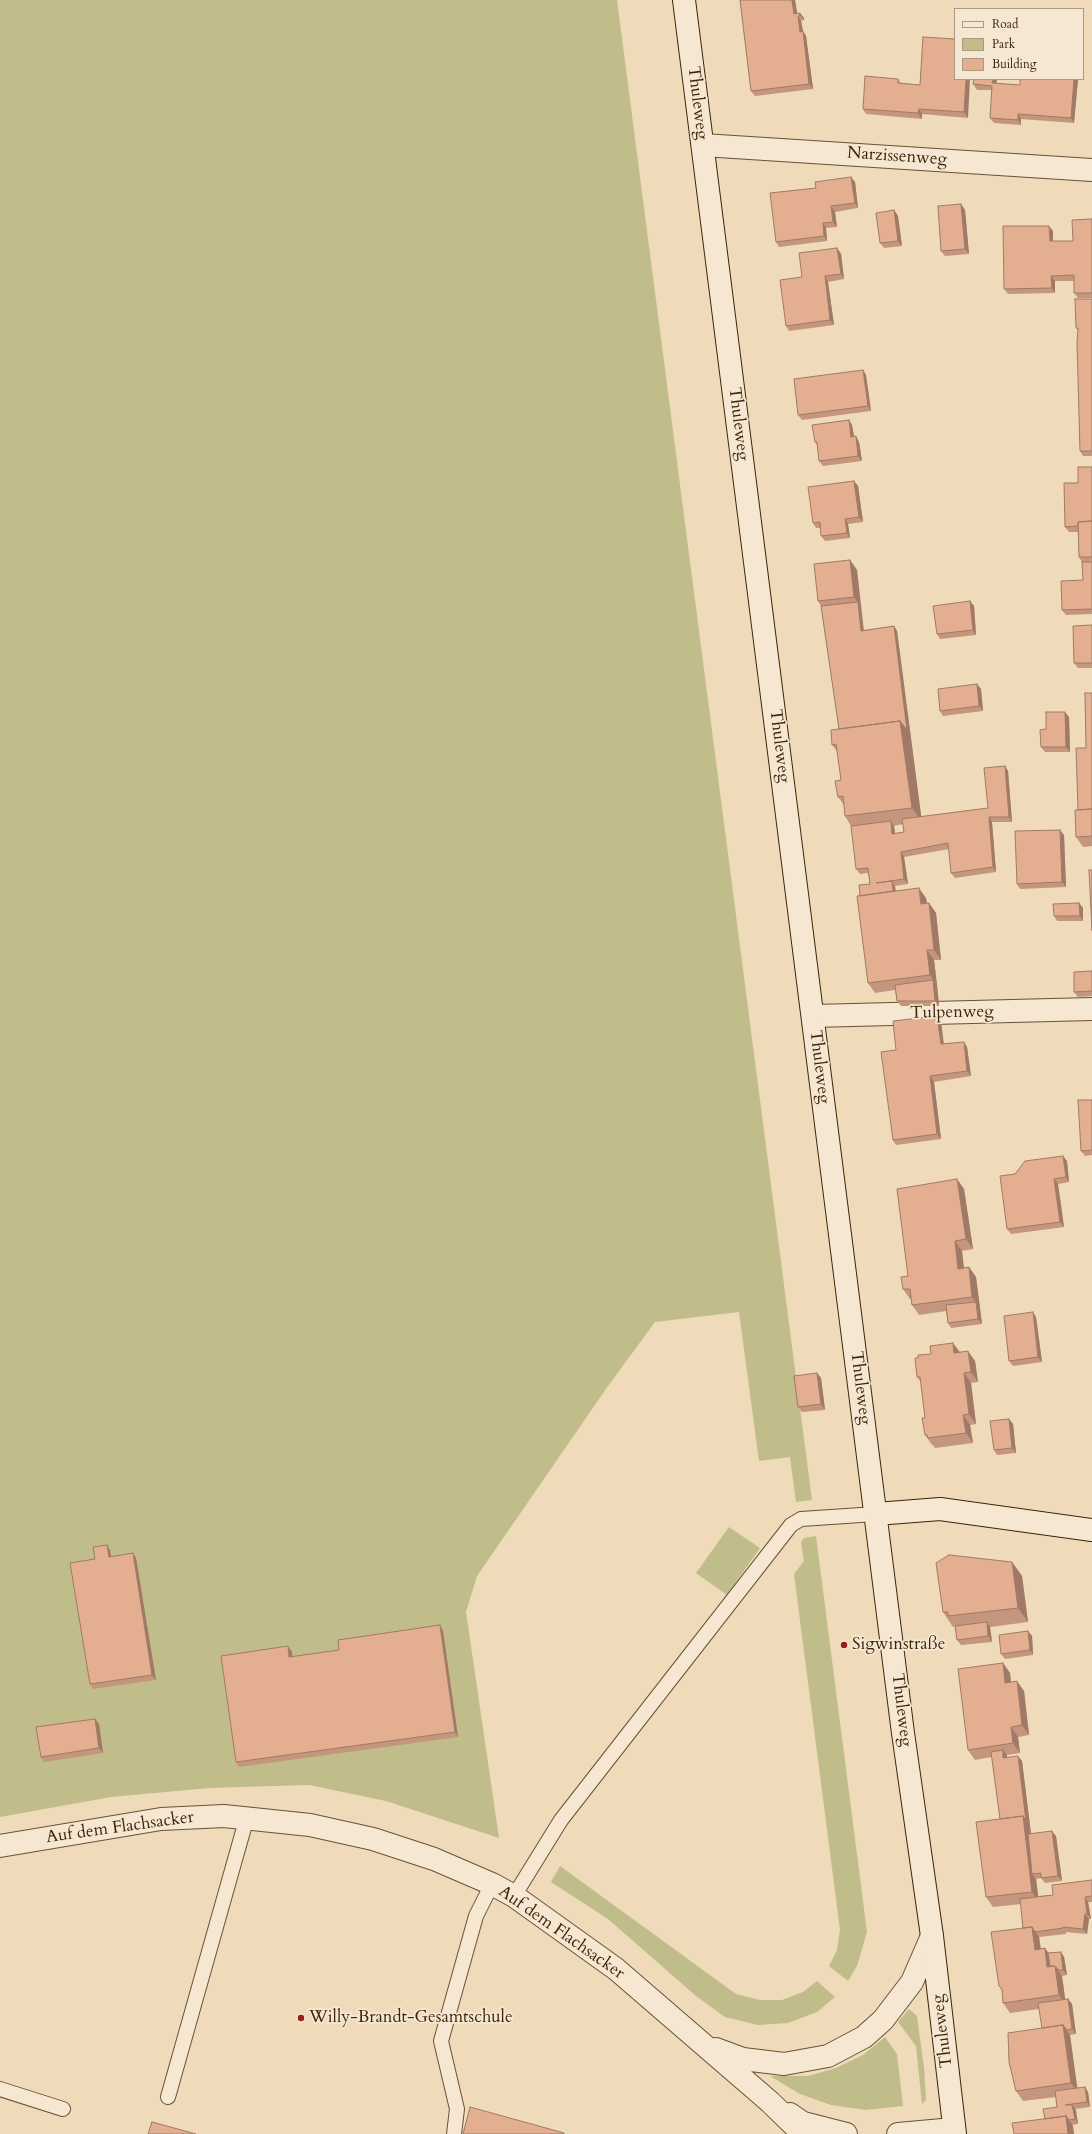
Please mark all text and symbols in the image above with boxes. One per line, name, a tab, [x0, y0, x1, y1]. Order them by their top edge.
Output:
legend	[954, 8, 1084, 80]
text: Road	[992, 16, 1018, 32]
text: Park	[992, 36, 1015, 52]
text: Building	[992, 56, 1036, 72]
street label: Thuleweg	[682, 65, 712, 141]
street label: Narzissenweg	[846, 143, 948, 171]
street label: Thuleweg	[723, 386, 753, 462]
street label: Thuleweg	[764, 708, 794, 784]
street label: Tulpenweg	[910, 1002, 994, 1024]
street label: Thuleweg	[804, 1029, 834, 1105]
street label: Thuleweg	[845, 1350, 875, 1426]
place label: Sigwinstraße	[852, 1635, 945, 1655]
marker: Sigwinstraße	[839, 1640, 849, 1650]
street label: Thuleweg	[886, 1672, 916, 1748]
street label: Auf dem Flachsacker	[45, 1808, 195, 1848]
street label: Auf dem Flachsacker	[494, 1882, 628, 1984]
street label: Thuleweg	[928, 1993, 958, 2069]
place label: Willy-Brandt-Gesamtschule	[309, 2008, 513, 2028]
marker: Willy-Brandt-Gesamtschule	[296, 2013, 306, 2023]

